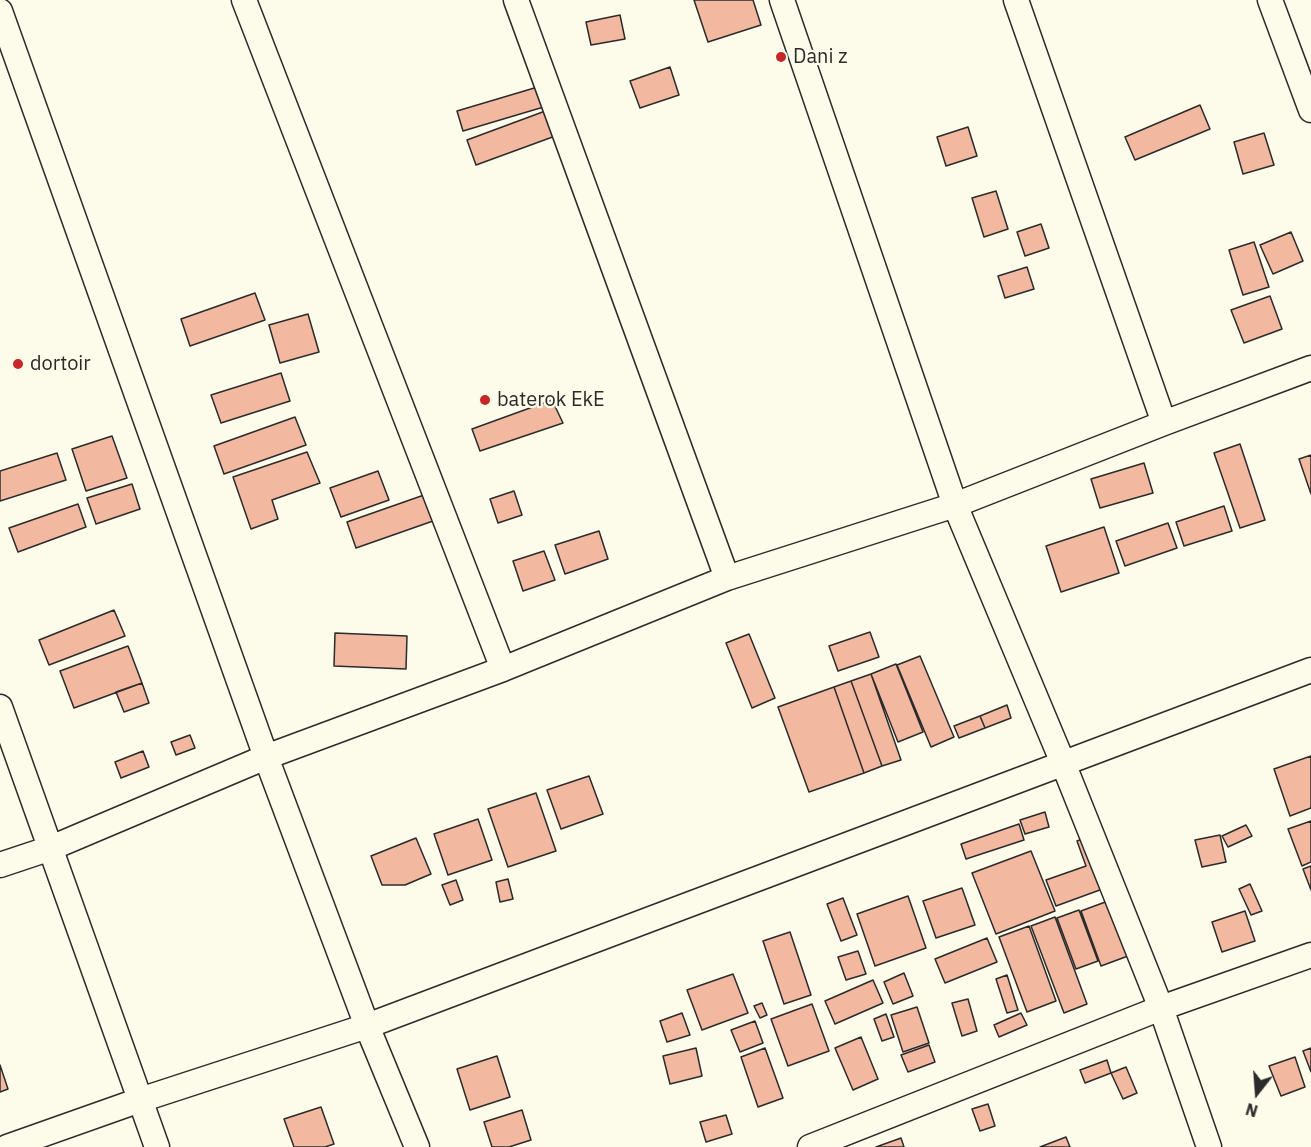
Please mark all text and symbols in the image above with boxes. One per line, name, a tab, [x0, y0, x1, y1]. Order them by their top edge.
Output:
place label: Dani z	[793, 45, 847, 69]
marker: Dani z	[774, 50, 788, 64]
place label: dortoir	[30, 352, 91, 376]
marker: dortoir	[11, 357, 25, 371]
place label: baterok EkE	[497, 388, 605, 412]
marker: baterok EkE	[478, 393, 492, 407]
north arrow	[1227, 1063, 1287, 1123]
text: N	[1243, 1099, 1260, 1121]

